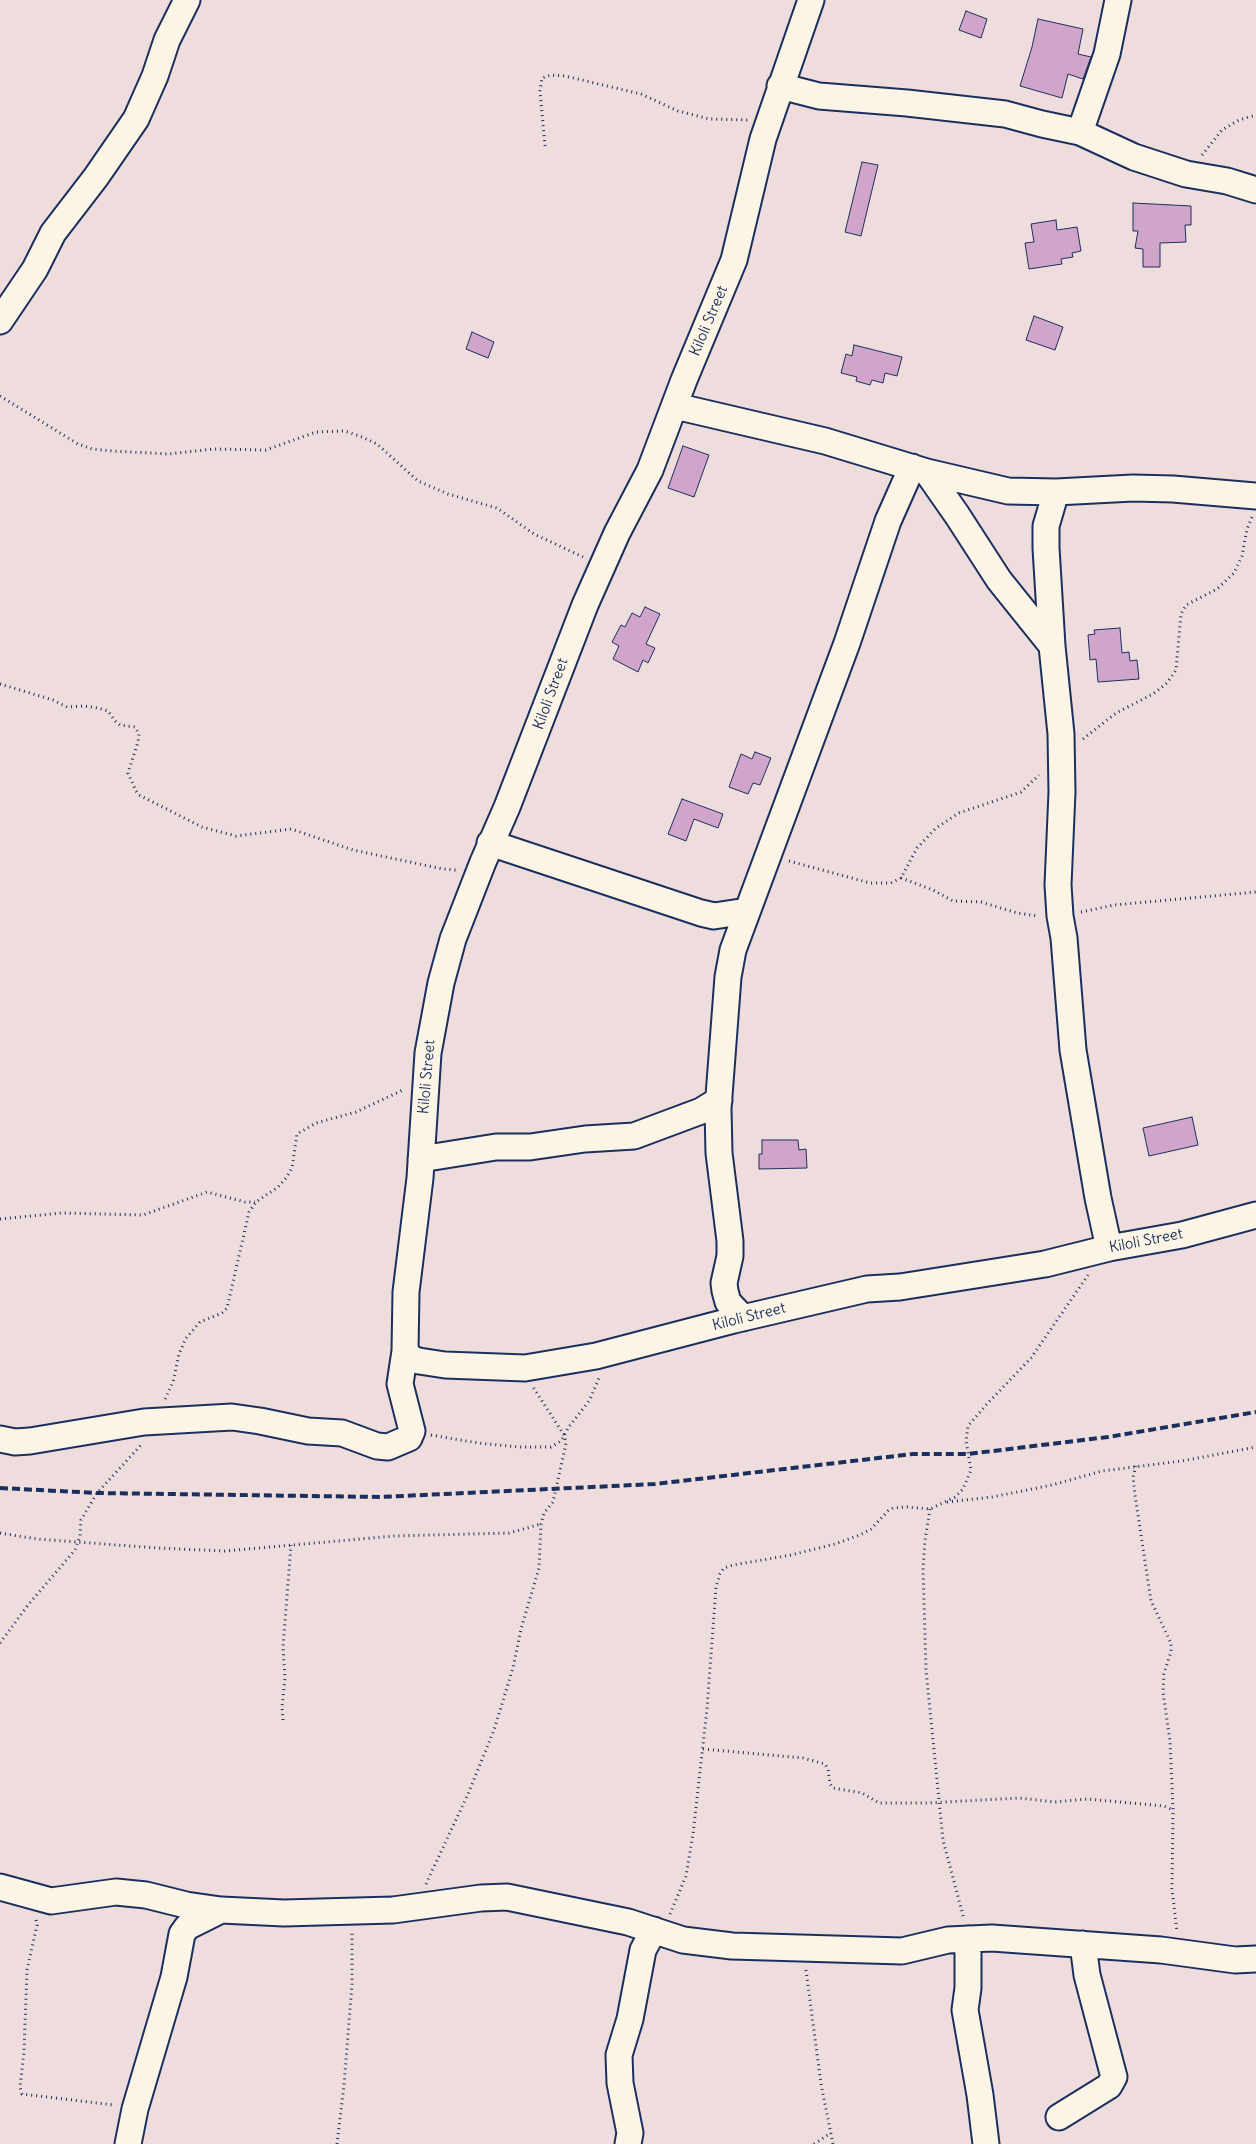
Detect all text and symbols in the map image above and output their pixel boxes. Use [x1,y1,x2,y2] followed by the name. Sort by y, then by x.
[686,283,732,359] street label: Kiloli Street
[530,656,572,732] street label: Kiloli Street
[415,1039,439,1115] street label: Kiloli Street
[1108,1225,1184,1257] street label: Kiloli Street
[711,1299,787,1335] street label: Kiloli Street

